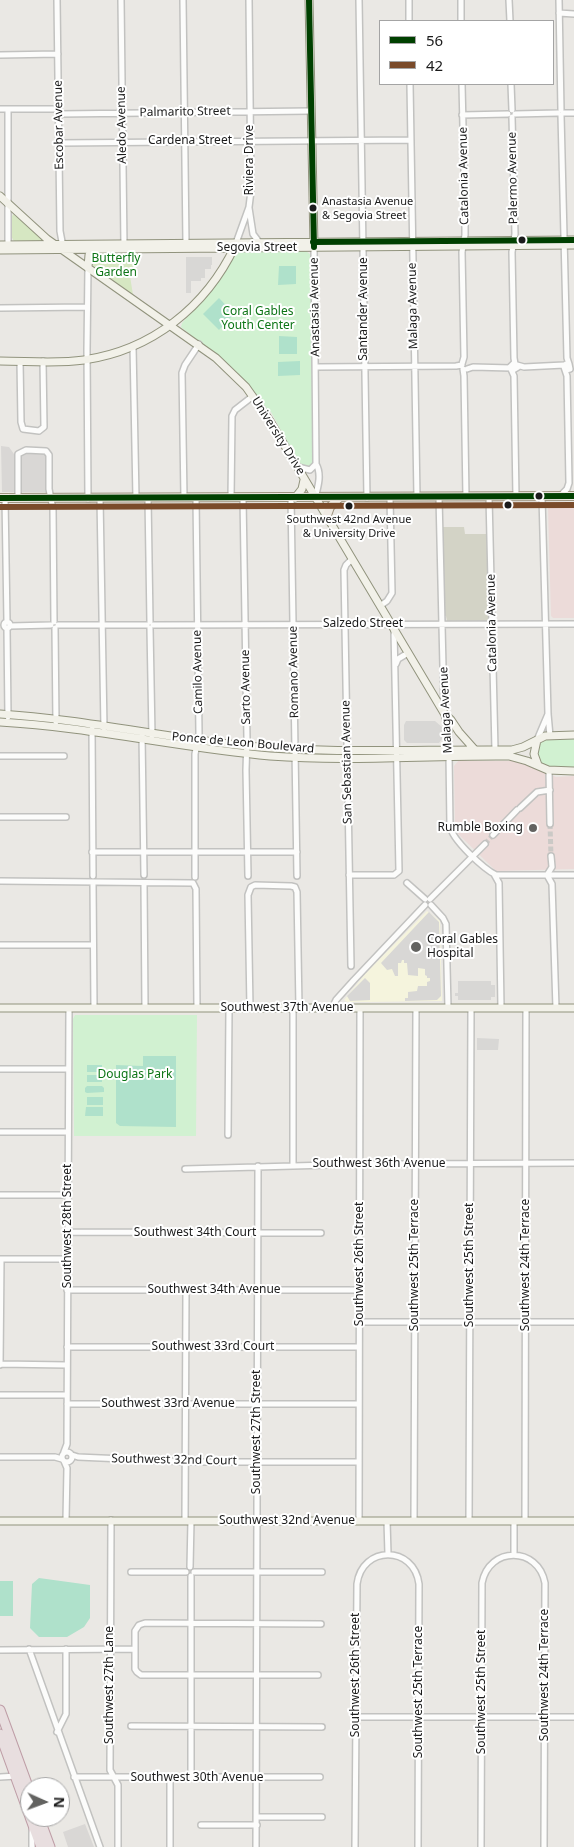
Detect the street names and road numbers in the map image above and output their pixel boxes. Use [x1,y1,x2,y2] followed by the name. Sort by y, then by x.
[51,80,67,170] street label: Escobar Avenue
[114,86,130,164] street label: Aledo Avenue
[139,104,231,120] street label: Palmarito Street
[243,125,257,195] street label: Riviera Drive
[456,127,472,225] street label: Catalonia Avenue
[505,132,521,224] street label: Palermo Avenue
[148,134,232,148] street label: Cardena Street
[217,241,297,255] street label: Segovia Street
[307,257,323,357] street label: Anastasia Avenue
[357,257,371,361] street label: Santander Avenue
[405,262,421,350] street label: Malaga Avenue
[248,394,308,478] street label: University Drive
[484,574,500,672] street label: Catalonia Avenue
[323,617,403,631] street label: Salzedo Street
[286,626,302,718] street label: Romano Avenue
[190,630,206,714] street label: Camilo Avenue
[238,649,254,725] street label: Sarto Avenue
[437,666,455,754] street label: Malaga Avenue
[339,700,355,824] street label: San Sebastian Avenue
[171,730,315,756] street label: Ponce de Leon Boulevard
[220,1001,354,1015] street label: Southwest 37th Avenue
[312,1157,446,1171] street label: Southwest 36th Avenue
[61,1164,75,1288] street label: Southwest 28th Street
[408,1199,422,1331] street label: Southwest 25th Terrace
[519,1199,533,1331] street label: Southwest 24th Terrace
[353,1202,367,1326] street label: Southwest 26th Street
[463,1203,477,1327] street label: Southwest 25th Street
[134,1226,256,1240] street label: Southwest 34th Court
[147,1283,281,1297] street label: Southwest 34th Avenue
[152,1340,274,1354] street label: Southwest 33rd Court
[250,1370,264,1494] street label: Southwest 27th Street
[101,1397,235,1411] street label: Southwest 33rd Avenue
[111,1452,237,1468] street label: Southwest 32nd Court
[219,1514,355,1528] street label: Southwest 32nd Avenue
[538,1609,552,1741] street label: Southwest 24th Terrace
[349,1613,363,1737] street label: Southwest 26th Street
[103,1626,117,1744] street label: Southwest 27th Lane
[412,1626,426,1758] street label: Southwest 25th Terrace
[475,1630,489,1754] street label: Southwest 25th Street
[130,1771,264,1785] street label: Southwest 30th Avenue

